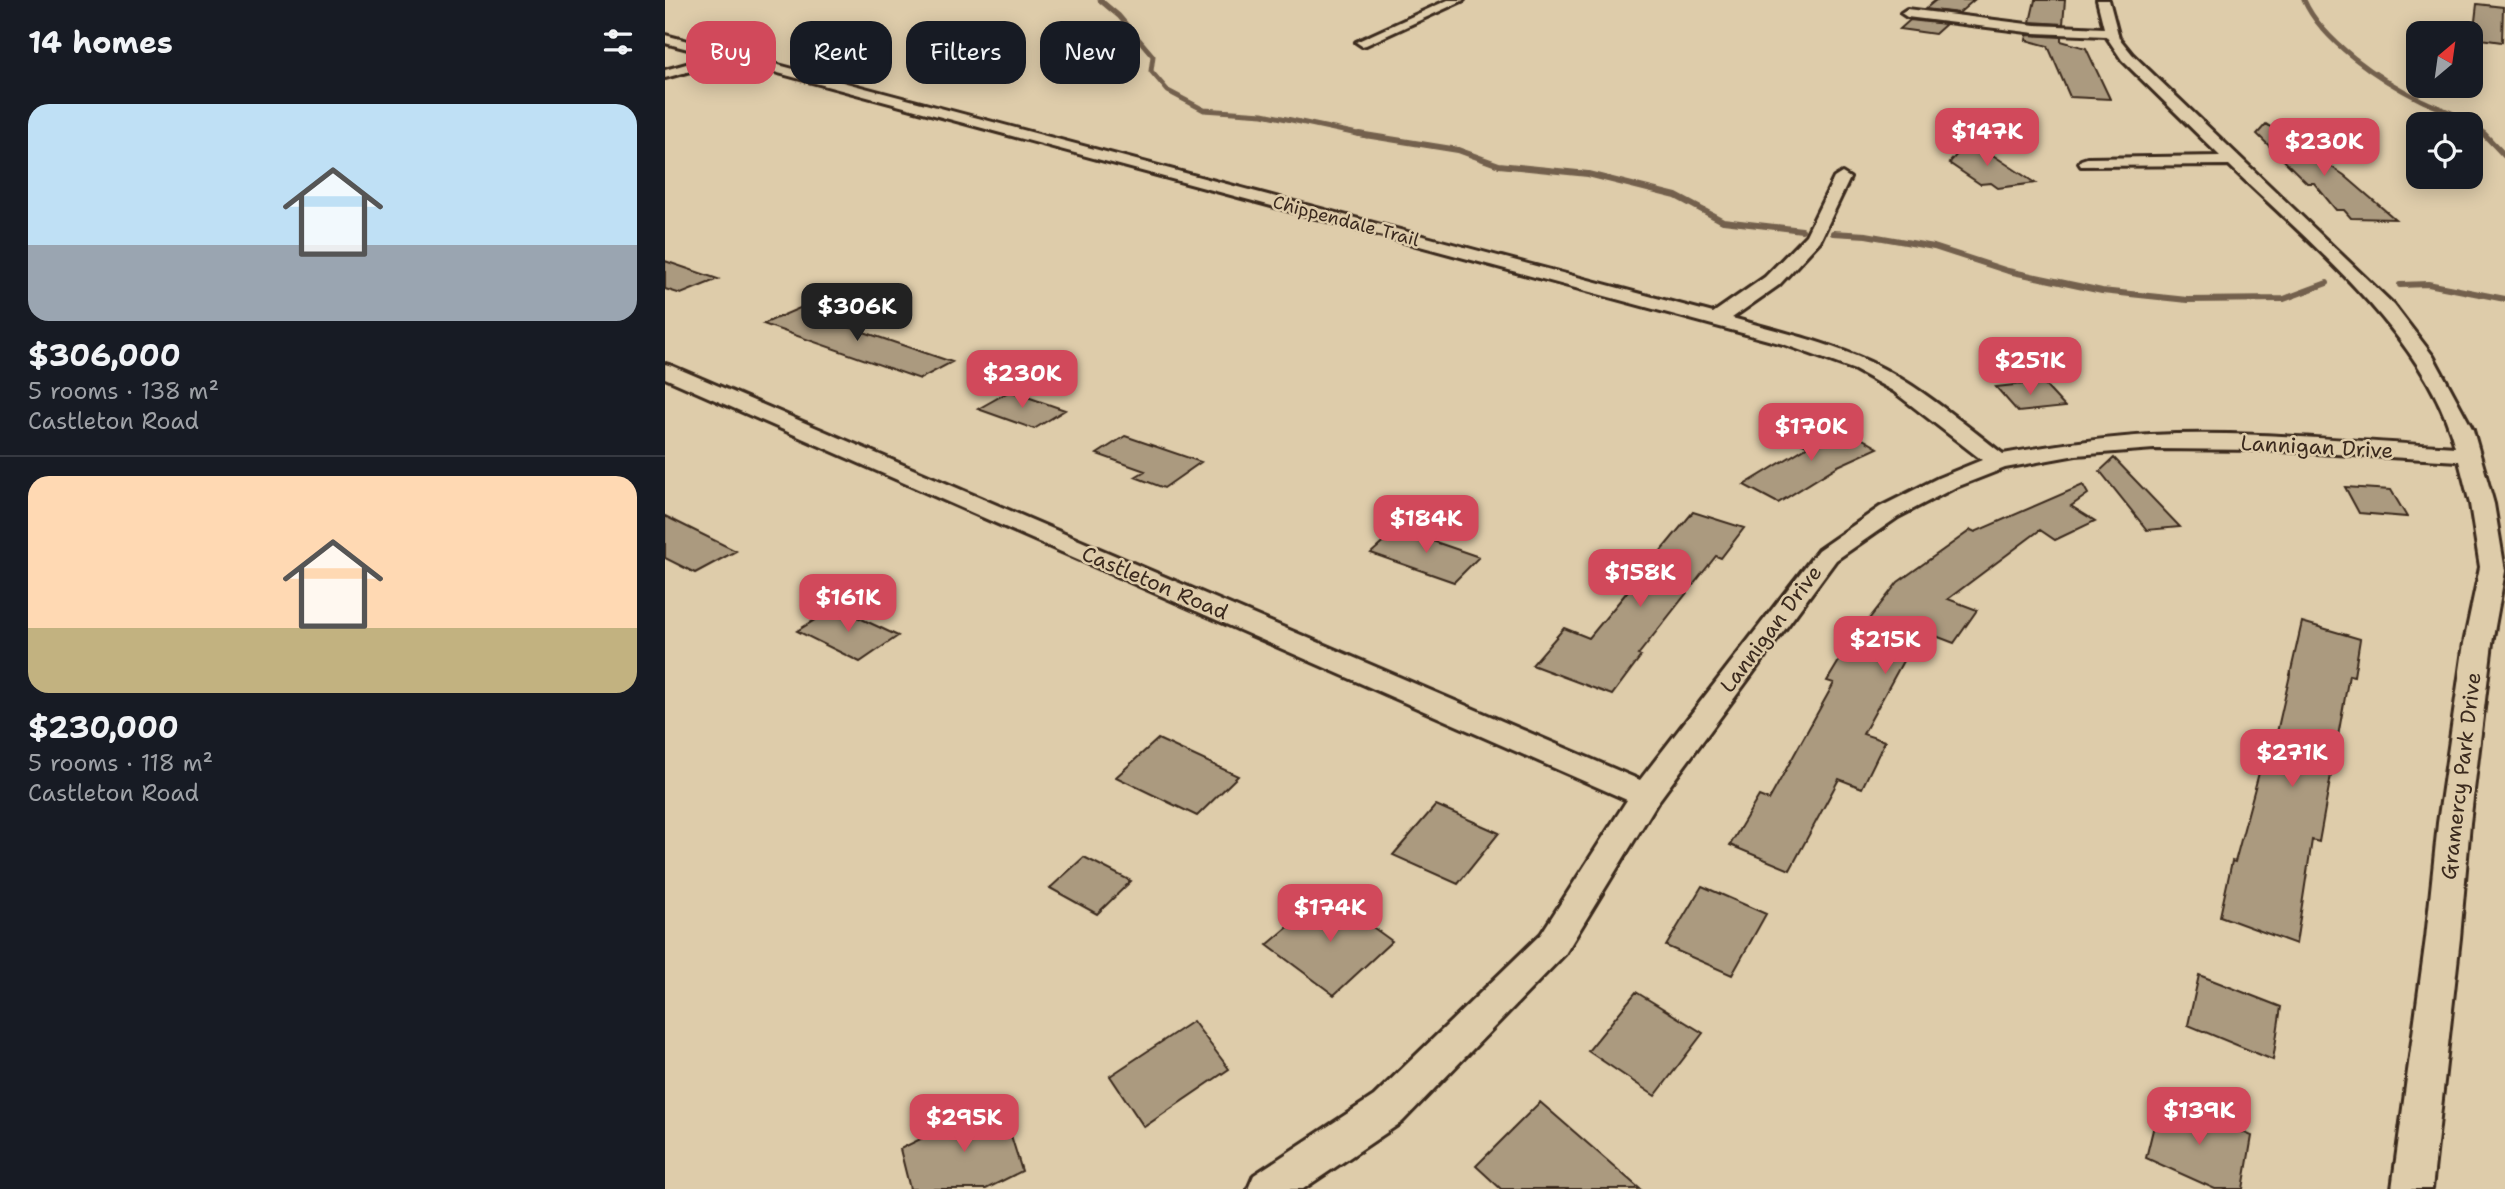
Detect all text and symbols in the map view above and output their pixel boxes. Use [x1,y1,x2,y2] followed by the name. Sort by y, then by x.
[686,21,776,84] chip: Buy
[790,21,892,84] chip: Rent
[906,21,1026,84] chip: Filters
[1040,21,1140,84] chip: New
[2406,21,2483,98] north arrow
[2406,21,2483,189] map controls
[28,22,173,63] text: 14 homes
[599,23,637,61] icon: filters
[1938,108,2036,168] pin: $147K
[2406,112,2483,189] button: locate
[1951,116,2023,146] text: $147K
[2275,118,2373,178] pin: $230K
[2285,126,2363,156] text: $230K
[270,149,396,275] icon: home
[1270,190,1422,252] street label: Chippendale Trail
[808,284,906,343] pin: $306K
[817,291,897,321] text: $306K
[28,335,181,376] text: $306,000
[1981,338,2079,397] pin: $251K
[1995,345,2065,375] text: $251K
[973,350,1071,410] pin: $230K
[983,358,1061,388] text: $230K
[28,376,219,406] text: 5 rooms · 138 m²
[1762,404,1860,463] pin: $170K
[28,406,199,436] text: Castleton Road
[1775,411,1847,441] text: $170K
[2240,429,2394,465] street label: Lannigan Drive
[1377,496,1475,555] pin: $184K
[1389,503,1463,533] text: $184K
[270,521,396,647] icon: home
[1078,540,1232,626] street label: Castleton Road
[1591,550,1689,609] pin: $158K
[1604,557,1676,587] text: $158K
[1714,560,1828,698] street label: Lannigan Drive
[799,574,897,634] pin: $161K
[815,582,881,612] text: $161K
[1836,616,1934,676] pin: $215K
[1850,624,1920,654] text: $215K
[2434,671,2488,881] street label: Gramercy Park Drive
[28,707,179,748] text: $230,000
[2243,730,2341,789] pin: $271K
[2256,737,2328,767] text: $271K
[28,748,213,778] text: 5 rooms · 118 m²
[28,778,199,808] text: Castleton Road
[1281,884,1379,944] pin: $174K
[1294,892,1366,922] text: $174K
[2150,1088,2248,1147] pin: $139K
[915,1094,1013,1154] pin: $295K
[2163,1095,2235,1125] text: $139K
[926,1102,1002,1132] text: $295K

